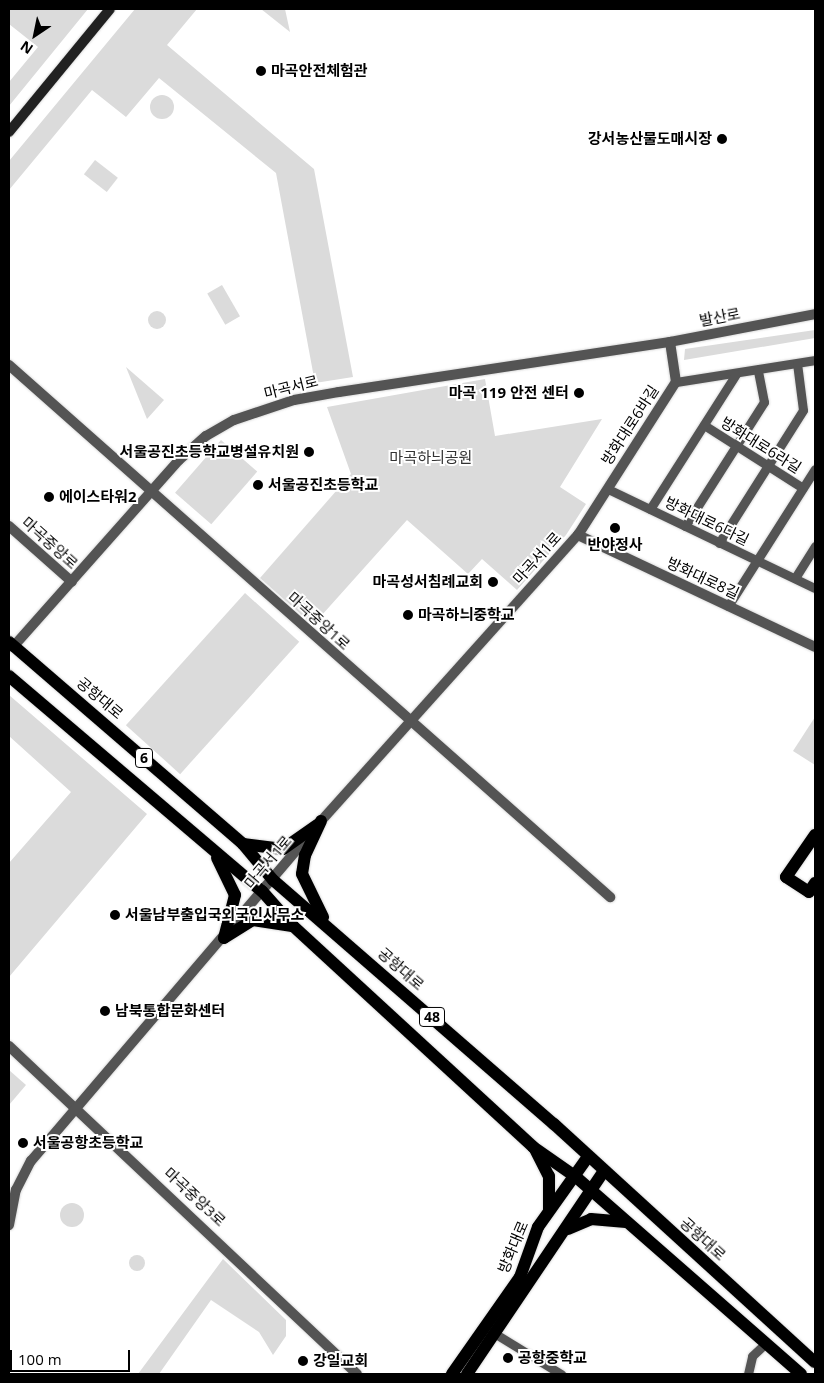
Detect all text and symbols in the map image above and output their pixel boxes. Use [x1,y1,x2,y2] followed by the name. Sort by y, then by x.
[10,10,60,60] north arrow
[16,37,36,59] text: N
[271,62,368,80] place label: 마곡안전체험관
[255,65,267,77] marker: 마곡안전체험관
[588,130,712,148] place label: 강서농산물도매시장
[716,133,728,145] marker: 강서농산물도매시장
[698,304,742,330] street label: 발산로
[262,372,320,402] street label: 마곡서로
[598,382,662,468] street label: 방화대로6바길
[449,384,569,402] place label: 마곡 119 안전 센터
[573,387,585,399] marker: 마곡 119 안전 센터
[717,413,805,477] street label: 방화대로6라길
[120,443,299,461] place label: 서울공진초등학교병설유치원
[303,446,315,458] marker: 서울공진초등학교병설유치원
[390,449,472,467] park label: 마곡하늬공원
[268,476,378,494] place label: 서울공진초등학교
[252,479,264,491] marker: 서울공진초등학교
[59,488,137,506] place label: 에이스타워2
[43,491,55,503] marker: 에이스타워2
[662,493,752,549] street label: 방화대로6다길
[18,513,82,573] street label: 마곡중앙로
[609,522,621,534] marker: 반야정사
[509,528,565,588] street label: 마곡서1로
[587,536,643,554] place label: 반야정사
[664,553,742,603] street label: 방화대로8길
[373,573,483,591] place label: 마곡성서침례교회
[487,576,499,588] marker: 마곡성서침례교회
[284,588,354,654] street label: 마곡중앙1로
[418,606,515,624] place label: 마곡하늬중학교
[402,609,414,621] marker: 마곡하늬중학교
[73,673,127,723] street label: 공항대로
[134,746,154,770] road number: 6
[241,832,295,892] street label: 마곡서1로
[125,906,304,924] place label: 서울남부출입국외국인사무소
[109,909,121,921] marker: 서울남부출입국외국인사무소
[374,944,428,994] street label: 공항대로
[115,1002,225,1020] place label: 남북통합문화센터
[99,1005,111,1017] marker: 남북통합문화센터
[418,1006,446,1028] road number: 48
[33,1134,143,1152] place label: 서울공항초등학교
[17,1137,29,1149] marker: 서울공항초등학교
[160,1164,230,1230] street label: 마곡중앙3로
[676,1214,730,1264] street label: 공항대로
[494,1218,532,1276] street label: 방화대로
[12,1340,132,1372] scale bar
[18,1349,62,1369] text: 100 m
[518,1349,587,1367] place label: 공항중학교
[313,1352,368,1370] place label: 강일교회
[502,1352,514,1364] marker: 공항중학교
[297,1355,309,1367] marker: 강일교회

